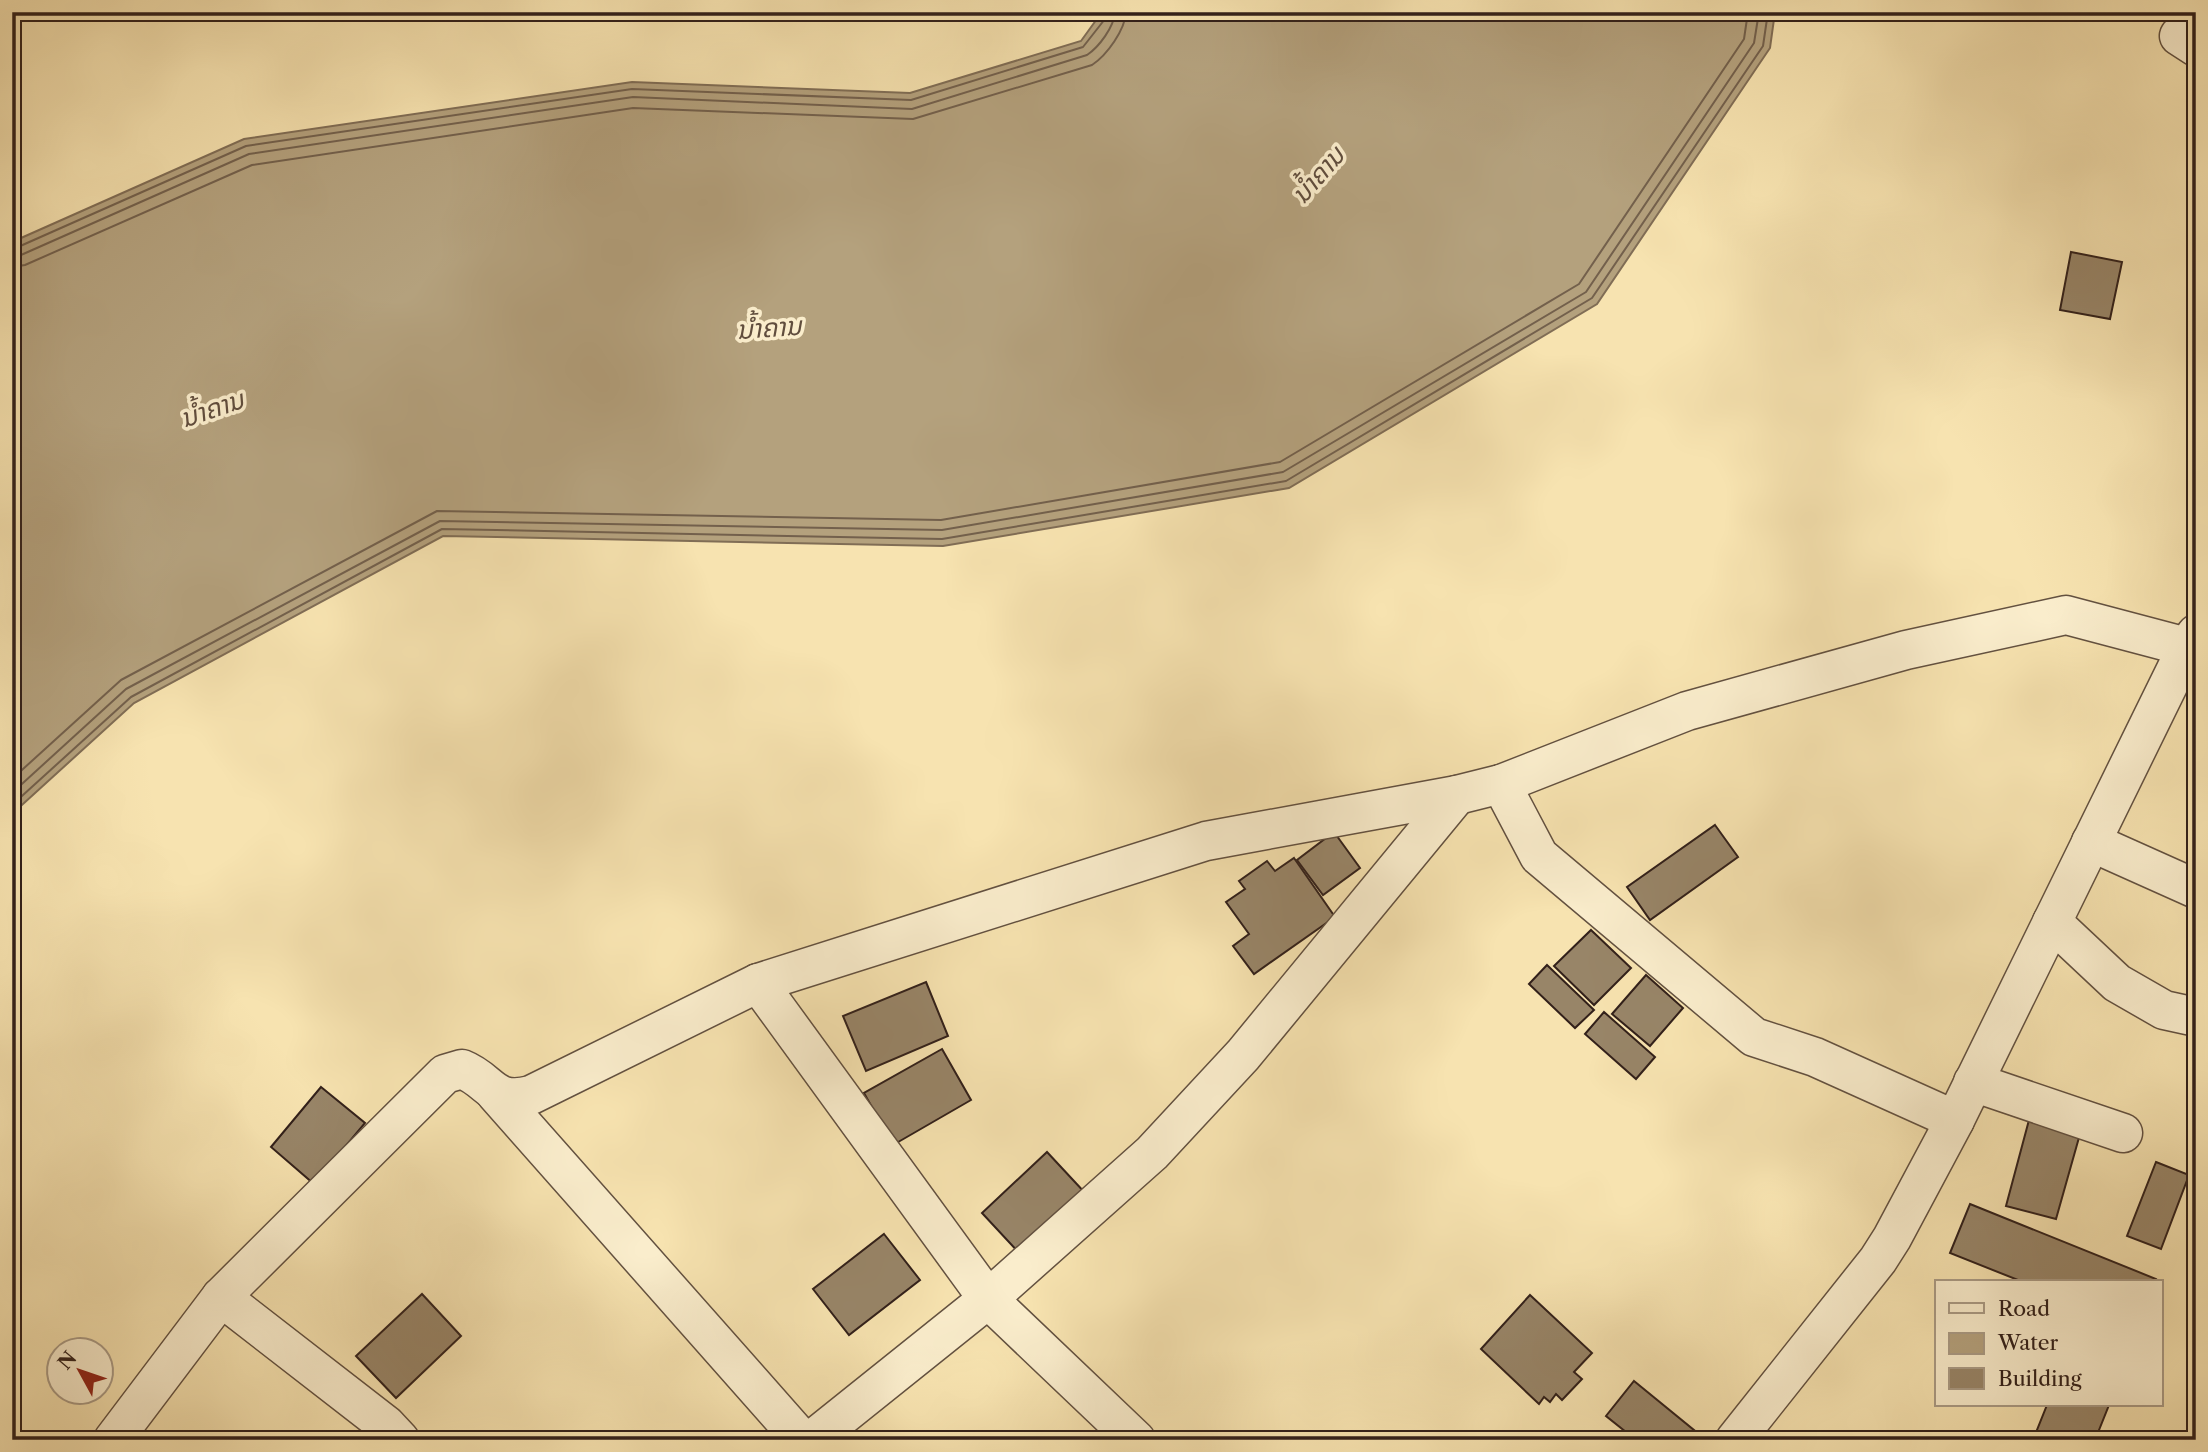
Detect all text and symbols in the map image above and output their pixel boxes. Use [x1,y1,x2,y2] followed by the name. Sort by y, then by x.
[1282,137,1353,210] water label: ນ້ຳຄານ
[735,307,804,346] water label: ນ້ຳຄານ
[175,380,250,435] water label: ນ້ຳຄານ
[1935,1280,2162,1406] legend
[1998,1296,2050,1321] text: Road
[1997,1330,2058,1355] text: Water
[46,1336,116,1406] north arrow
[53,1347,81,1374] text: N
[1998,1366,2083,1391] text: Building

